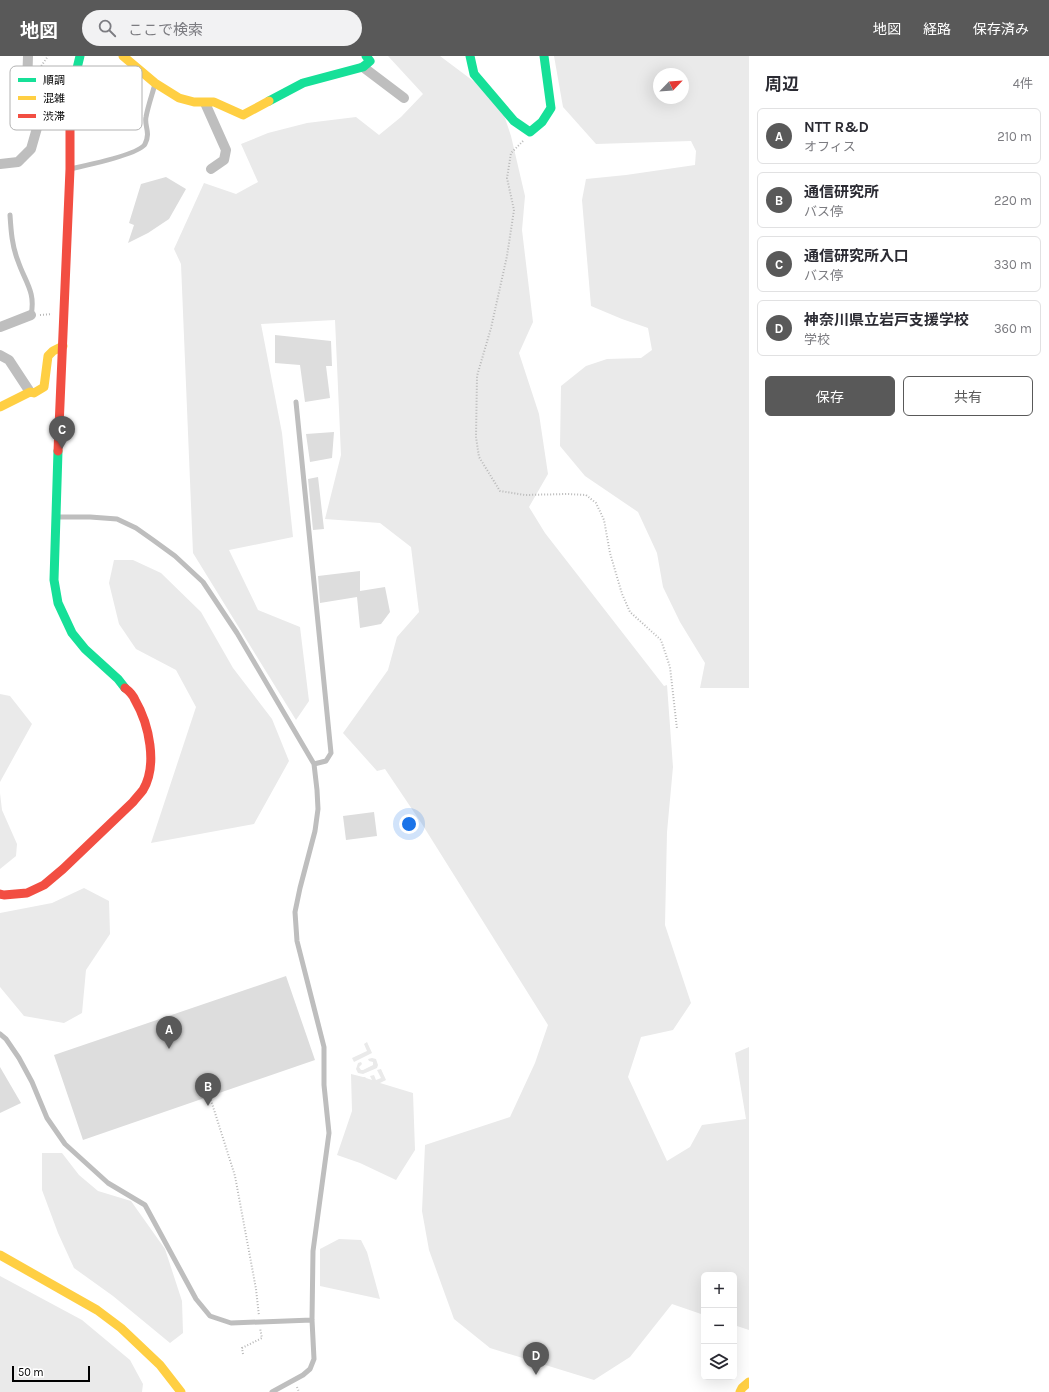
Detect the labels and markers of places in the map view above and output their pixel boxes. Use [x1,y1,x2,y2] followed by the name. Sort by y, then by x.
[49,416,75,449] pin: C
[156,1016,182,1049] pin: A
[195,1073,221,1106] pin: B
[523,1342,549,1375] pin: D

